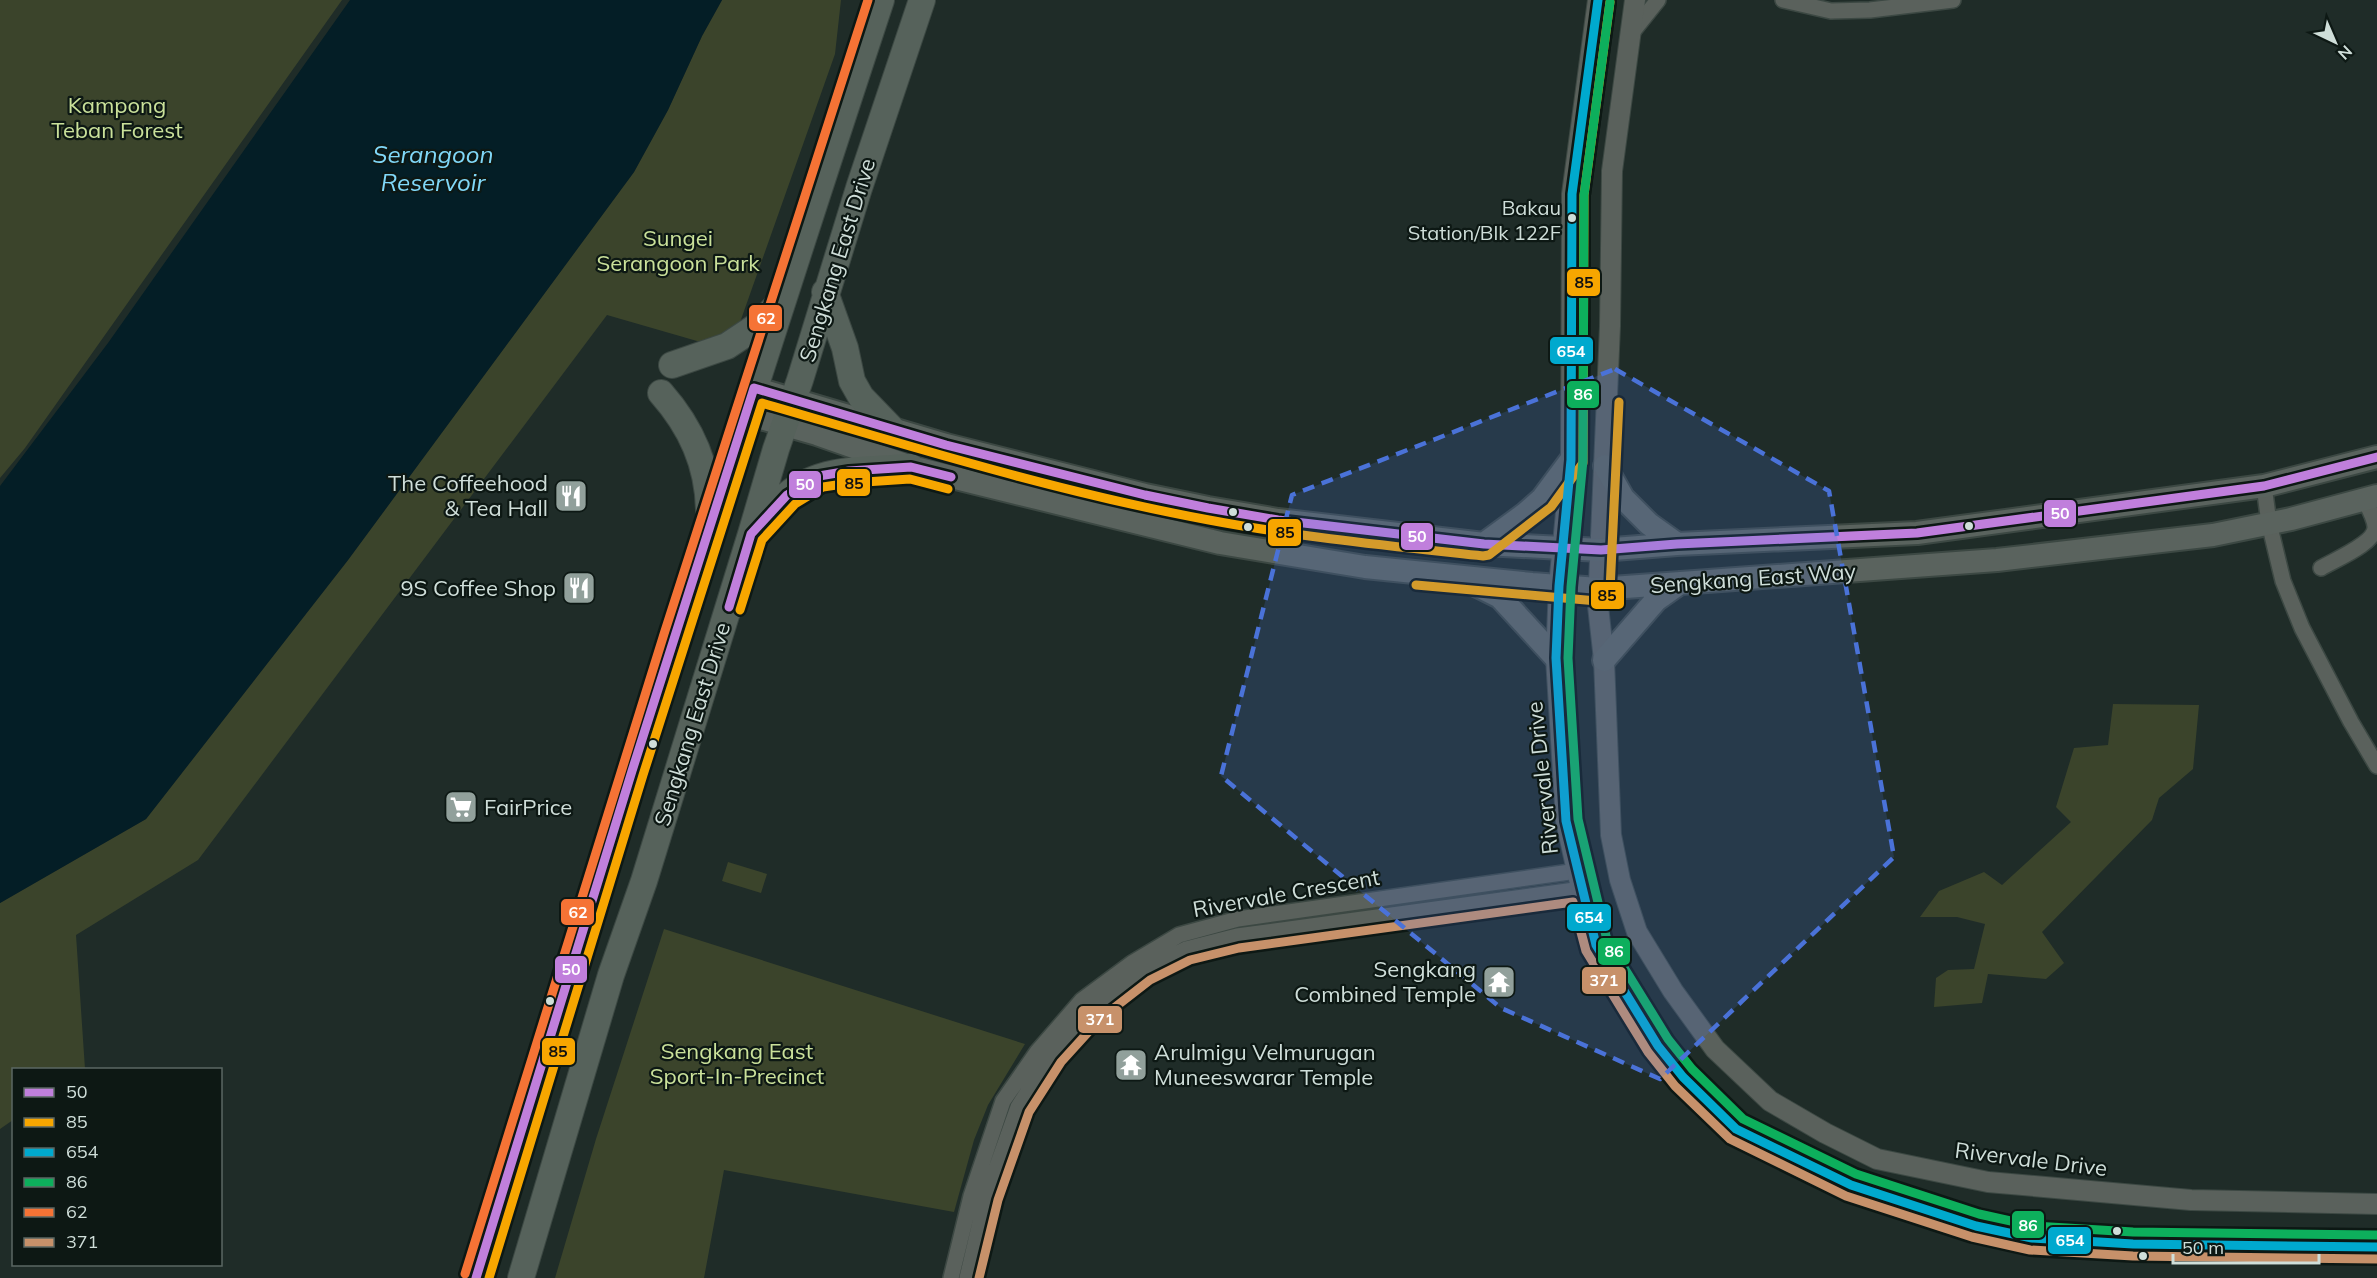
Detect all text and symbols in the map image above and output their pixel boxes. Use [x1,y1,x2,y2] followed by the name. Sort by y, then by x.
[2305,12,2365,72] north arrow
[2334,41,2357,64] text: N
[51,91,183,144] park label: Kampong Teban Forest
[372,139,494,197] water label: Serangoon Reservoir
[793,155,881,365] street label: Sengkang East Drive
[1408,195,1561,245] place label: Bakau Station/Blk 122F
[1566,212,1578,224] marker: Bakau Station/Blk 122F
[597,224,760,277] park label: Sungei Serangoon Park
[1566,268,1601,297] line badge: 85
[1574,272,1594,292] text: 85
[748,304,783,332] line badge: 62
[756,308,776,328] text: 62
[1549,336,1594,365] line badge: 654
[1557,341,1586,361] text: 654
[1566,380,1600,409] line badge: 86
[1573,384,1593,404] text: 86
[836,468,871,497] line badge: 85
[388,469,548,522] place label: The Coffeehood & Tea Hall
[788,470,822,499] line badge: 50
[844,473,864,493] text: 85
[795,474,815,494] text: 50
[553,478,589,514] restaurant icon: The Coffeehood & Tea Hall
[2043,499,2077,528] line badge: 50
[2050,503,2070,523] text: 50
[1227,506,1239,518] unlabelled marker
[1267,518,1302,547] line badge: 85
[1963,520,1975,532] unlabelled marker
[1242,521,1254,533] unlabelled marker
[1275,522,1295,542] text: 85
[1400,522,1434,551] line badge: 50
[1407,526,1427,546] text: 50
[1649,557,1857,599] street label: Sengkang East Way
[561,570,597,606] restaurant icon: 9S Coffee Shop
[400,574,556,602] place label: 9S Coffee Shop
[1590,581,1625,610] line badge: 85
[1597,585,1617,605] text: 85
[648,619,736,829] street label: Sengkang East Drive
[1520,700,1564,856] street label: Rivervale Drive
[647,738,659,750] unlabelled marker
[443,789,479,825] supermarket icon: FairPrice
[484,793,572,821] place label: FairPrice
[1190,863,1382,923] street label: Rivervale Crescent
[560,898,595,926] line badge: 62
[568,902,588,922] text: 62
[1566,903,1612,932] line badge: 654
[1575,907,1604,927] text: 654
[1597,937,1631,966] line badge: 86
[1604,941,1624,961] text: 86
[554,955,588,984] line badge: 50
[1294,955,1476,1008] place label: Sengkang Combined Temple
[561,959,581,979] text: 50
[1481,964,1517,1000] temple icon: Sengkang Combined Temple
[1581,966,1627,995] line badge: 371
[1590,970,1618,990] text: 371
[544,995,556,1007] unlabelled marker
[1077,1005,1123,1034] line badge: 371
[1086,1009,1114,1029] text: 371
[541,1037,576,1066] line badge: 85
[650,1037,825,1090] park label: Sengkang East Sport-In-Precinct
[1154,1038,1376,1091] place label: Arulmigu Velmurugan Muneeswarar Temple
[548,1041,568,1061] text: 85
[1113,1047,1149,1083] temple icon: Arulmigu Velmurugan Muneeswarar Temple
[12,1068,222,1266] legend
[66,1080,88,1103] text: 50
[66,1110,88,1133] text: 85
[1953,1136,2109,1182] street label: Rivervale Drive
[66,1140,99,1163] text: 654
[66,1170,88,1193] text: 86
[66,1200,88,1223] text: 62
[2011,1210,2045,1239] line badge: 86
[2018,1215,2038,1235] text: 86
[2111,1225,2123,1237] unlabelled marker
[2047,1226,2092,1255] line badge: 654
[2173,1227,2318,1265] scale bar
[66,1230,98,1253] text: 371
[2056,1230,2085,1250] text: 654
[2182,1236,2224,1259] text: 50 m
[2137,1250,2149,1262] unlabelled marker

